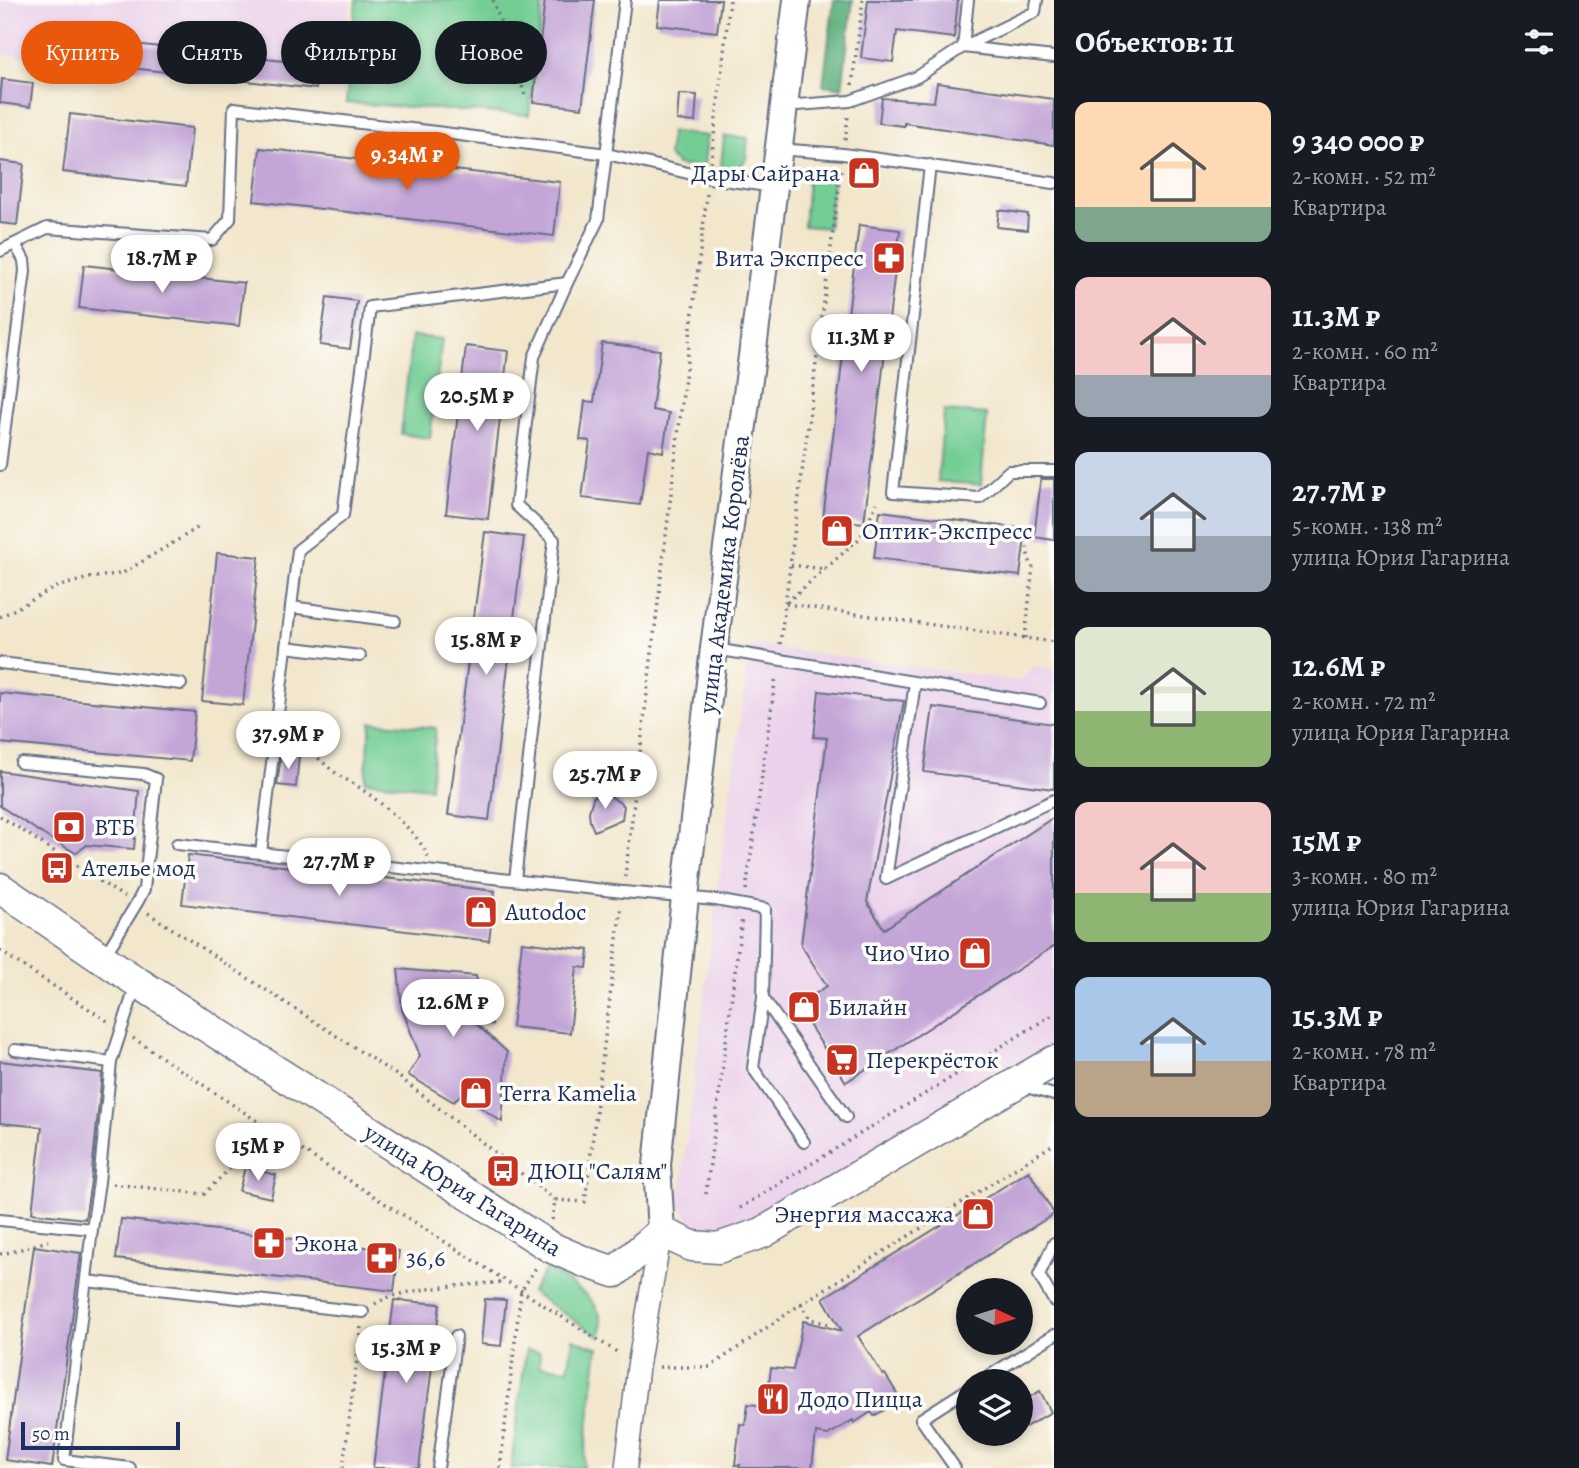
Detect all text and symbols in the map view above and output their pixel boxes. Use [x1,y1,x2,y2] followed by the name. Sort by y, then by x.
[21,21,143,84] chip: Купить
[157,21,267,84] chip: Снять
[281,21,421,84] chip: Фильтры
[435,21,547,84] chip: Новое
[1075,22,1234,62] text: Объектов: 11
[1520,23,1558,61] icon: filters
[1292,121,1424,161] text: 9 340 000 ₽
[1131,130,1215,214] icon: home
[342,132,472,192] pin: 9.34M ₽
[371,139,443,170] text: 9.34M ₽
[845,154,883,192] shop icon: Дары Сайрана
[691,157,840,189] place label: Дары Сайрана
[1292,161,1436,192] text: 2-комн. · 52 m²
[1292,192,1387,223] text: Квартира
[97,236,227,295] pin: 18.7M ₽
[870,239,908,277] pharmacy icon: Вита Экспресс
[127,242,197,273] text: 18.7M ₽
[715,242,864,274] place label: Вита Экспресс
[1292,296,1380,336] text: 11.3M ₽
[1131,305,1215,389] icon: home
[796,314,926,374] pin: 11.3M ₽
[827,321,895,352] text: 11.3M ₽
[1292,336,1438,367] text: 2-комн. · 60 m²
[1292,367,1387,398] text: Квартира
[412,374,542,433] pin: 20.5M ₽
[440,380,514,411] text: 20.5M ₽
[691,433,757,716] street label: улица Академика Королёва
[1292,471,1386,511] text: 27.7M ₽
[1131,480,1215,564] icon: home
[1292,511,1443,542] text: 5-комн. · 138 m²
[818,512,856,550] shop icon: Оптик-Экспресс
[862,515,1033,547] place label: Оптик-Экспресс
[1292,542,1510,573] text: улица Юрия Гагарина
[421,618,551,677] pin: 15.8M ₽
[451,624,521,655] text: 15.8M ₽
[1292,646,1385,686] text: 12.6M ₽
[1131,655,1215,739] icon: home
[1292,686,1436,717] text: 2-комн. · 72 m²
[223,712,353,771] pin: 37.9M ₽
[1292,717,1510,748] text: улица Юрия Гагарина
[252,718,324,749] text: 37.9M ₽
[540,752,670,811] pin: 25.7M ₽
[569,758,641,789] text: 25.7M ₽
[50,808,88,846] bank icon: ВТБ
[94,811,135,843] place label: ВТБ
[1292,821,1361,861] text: 15M ₽
[1131,830,1215,914] icon: home
[274,838,404,898] pin: 27.7M ₽
[303,845,375,876] text: 27.7M ₽
[38,849,76,887] bus stop icon: Ателье мод
[81,852,196,884] place label: Ателье мод
[1292,861,1437,892] text: 3-комн. · 80 m²
[1292,892,1510,923] text: улица Юрия Гагарина
[462,893,500,931] shop icon: Autodoc
[504,896,586,928] place label: Autodoc
[956,934,994,972] shop icon: Чио Чио
[865,937,950,969] place label: Чио Чио
[388,979,518,1039] pin: 12.6M ₽
[417,986,489,1017] text: 12.6M ₽
[785,988,823,1026] shop icon: Билайн
[828,991,907,1023] place label: Билайн
[1292,996,1382,1036] text: 15.3M ₽
[1131,1005,1215,1089] icon: home
[1292,1036,1436,1067] text: 2-комн. · 78 m²
[823,1041,861,1079] supermarket icon: Перекрёсток
[866,1044,999,1076] place label: Перекрёсток
[1292,1067,1387,1098] text: Квартира
[457,1074,495,1112] shop icon: Terra Kamelia
[500,1077,638,1109] place label: Terra Kamelia
[357,1116,568,1264] street label: улица Юрия Гагарина
[209,1124,307,1183] pin: 15M ₽
[231,1130,285,1161] text: 15M ₽
[484,1152,522,1190] bus stop icon: ДЮЦ "Салям"
[528,1155,667,1187] place label: ДЮЦ "Салям"
[959,1195,997,1233] shop icon: Энергия массажа
[774,1198,954,1230] place label: Энергия массажа
[250,1224,288,1262] pharmacy icon: Экона
[294,1227,358,1259] place label: Экона
[363,1239,401,1277] pharmacy icon: 36,6
[406,1242,445,1274] place label: 36,6
[956,1278,1032,1354] north arrow
[956,1278,1033,1446] map controls
[341,1326,471,1385] pin: 15.3M ₽
[371,1332,441,1363] text: 15.3M ₽
[956,1369,1033,1446] button: layers
[754,1380,792,1418] restaurant icon: Додо Пицца
[798,1383,923,1415] place label: Додо Пицца
[21,1419,180,1451] scale bar
[32,1421,70,1447] text: 50 m

